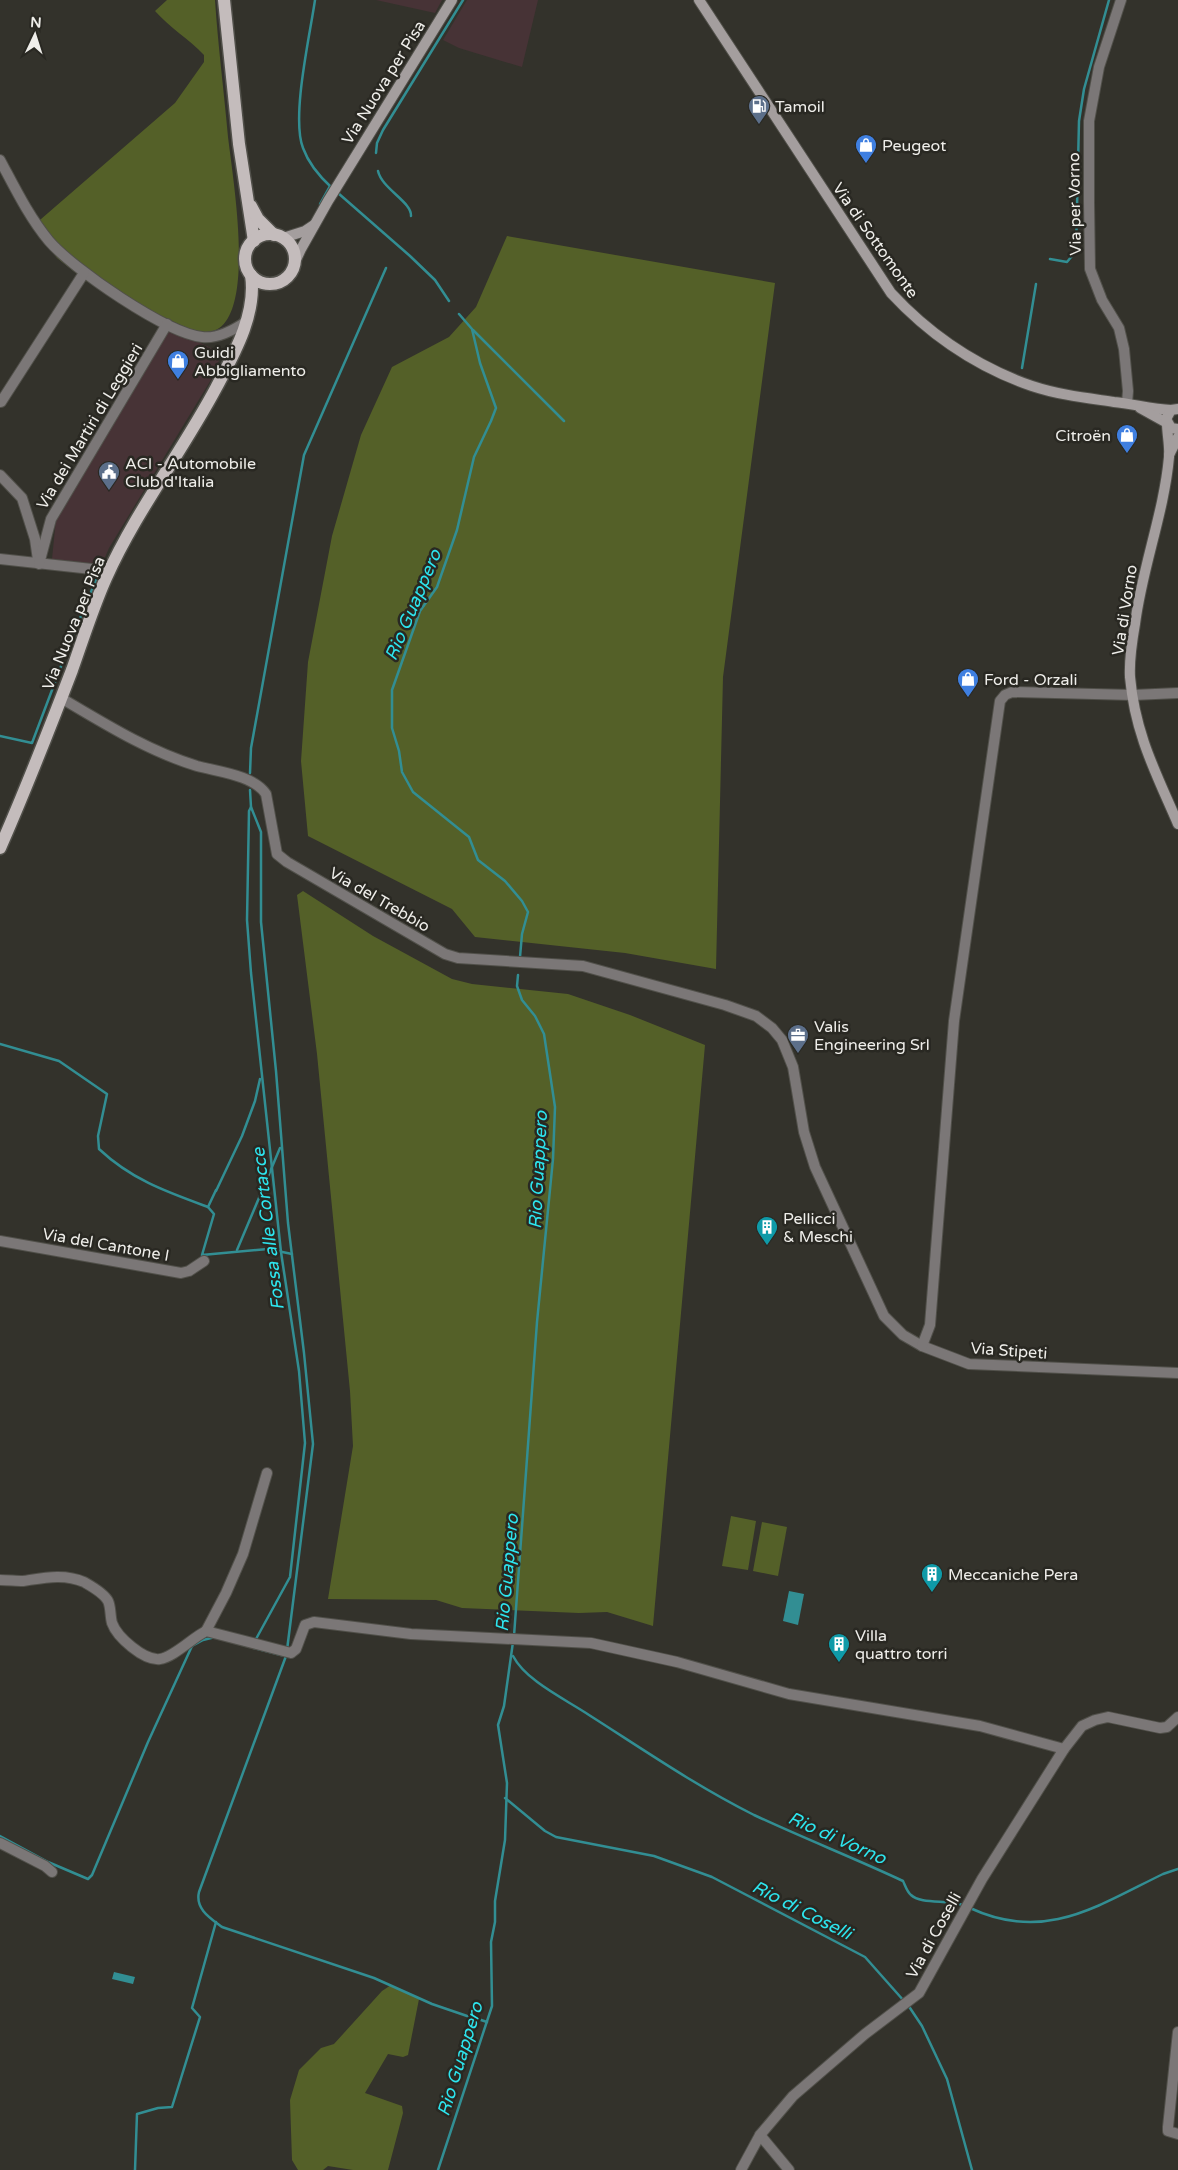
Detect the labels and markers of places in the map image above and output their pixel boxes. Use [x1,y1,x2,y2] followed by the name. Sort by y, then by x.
[747,94,771,125] fuel station icon: Tamoil
[775,97,825,117] place label: Tamoil
[854,133,878,164] shop icon: Peugeot
[882,136,946,156] place label: Peugeot
[194,343,306,381] place label: Guidi Abbigliamento
[166,349,190,380] shop icon: Guidi Abbigliamento
[1115,423,1139,454] shop icon: Citroën
[1055,426,1111,446] place label: Citroën
[125,454,256,492] place label: ACI - Automobile Club d'Italia
[97,460,121,491] public building icon: ACI - Automobile Club d'Italia
[956,667,980,698] shop icon: Ford - Orzali
[984,670,1078,690] place label: Ford - Orzali
[814,1017,930,1055] place label: Valis Engineering Srl
[786,1023,810,1054] office icon: Valis Engineering Srl
[783,1209,853,1247] place label: Pellicci & Meschi
[755,1215,779,1246] building icon: Pellicci & Meschi
[920,1562,944,1593] building icon: Meccaniche Pera
[948,1565,1078,1585] place label: Meccaniche Pera
[855,1626,948,1664] place label: Villa quattro torri
[827,1632,851,1663] building icon: Villa quattro torri

